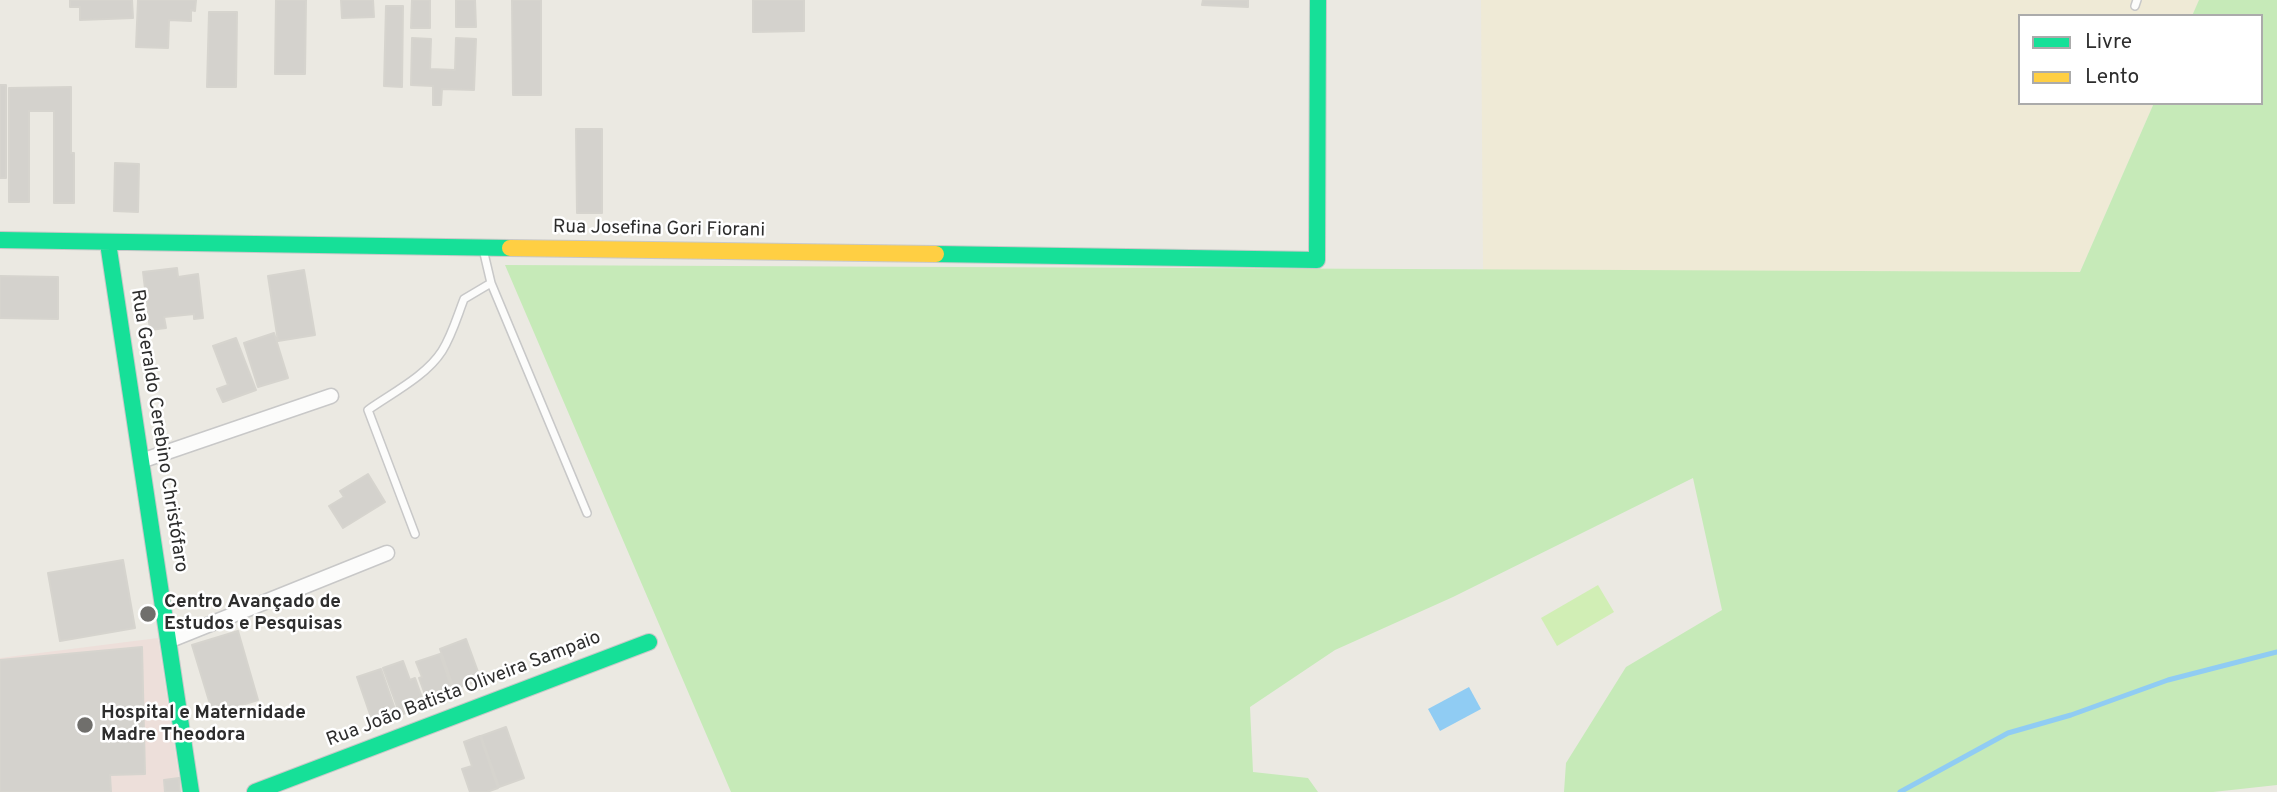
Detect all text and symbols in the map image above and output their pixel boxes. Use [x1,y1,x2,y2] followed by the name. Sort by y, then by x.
[2018,14,2263,105] legend
[2085,29,2132,56] text: Livre
[2085,64,2139,91] text: Lento
[553,217,765,243] street label: Rua Josefina Gori Fiorani
[124,288,192,574] street label: Rua Geraldo Cerebino Christófaro
[164,592,343,636] place label: Centro Avançado de Estudos e Pesquisas
[138,604,158,624] marker: Centro Avançado de Estudos e Pesquisas
[324,627,604,753] street label: Rua João Batista Oliveira Sampaio
[101,703,306,747] place label: Hospital e Maternidade Madre Theodora
[75,715,95,735] marker: Hospital e Maternidade Madre Theodora

